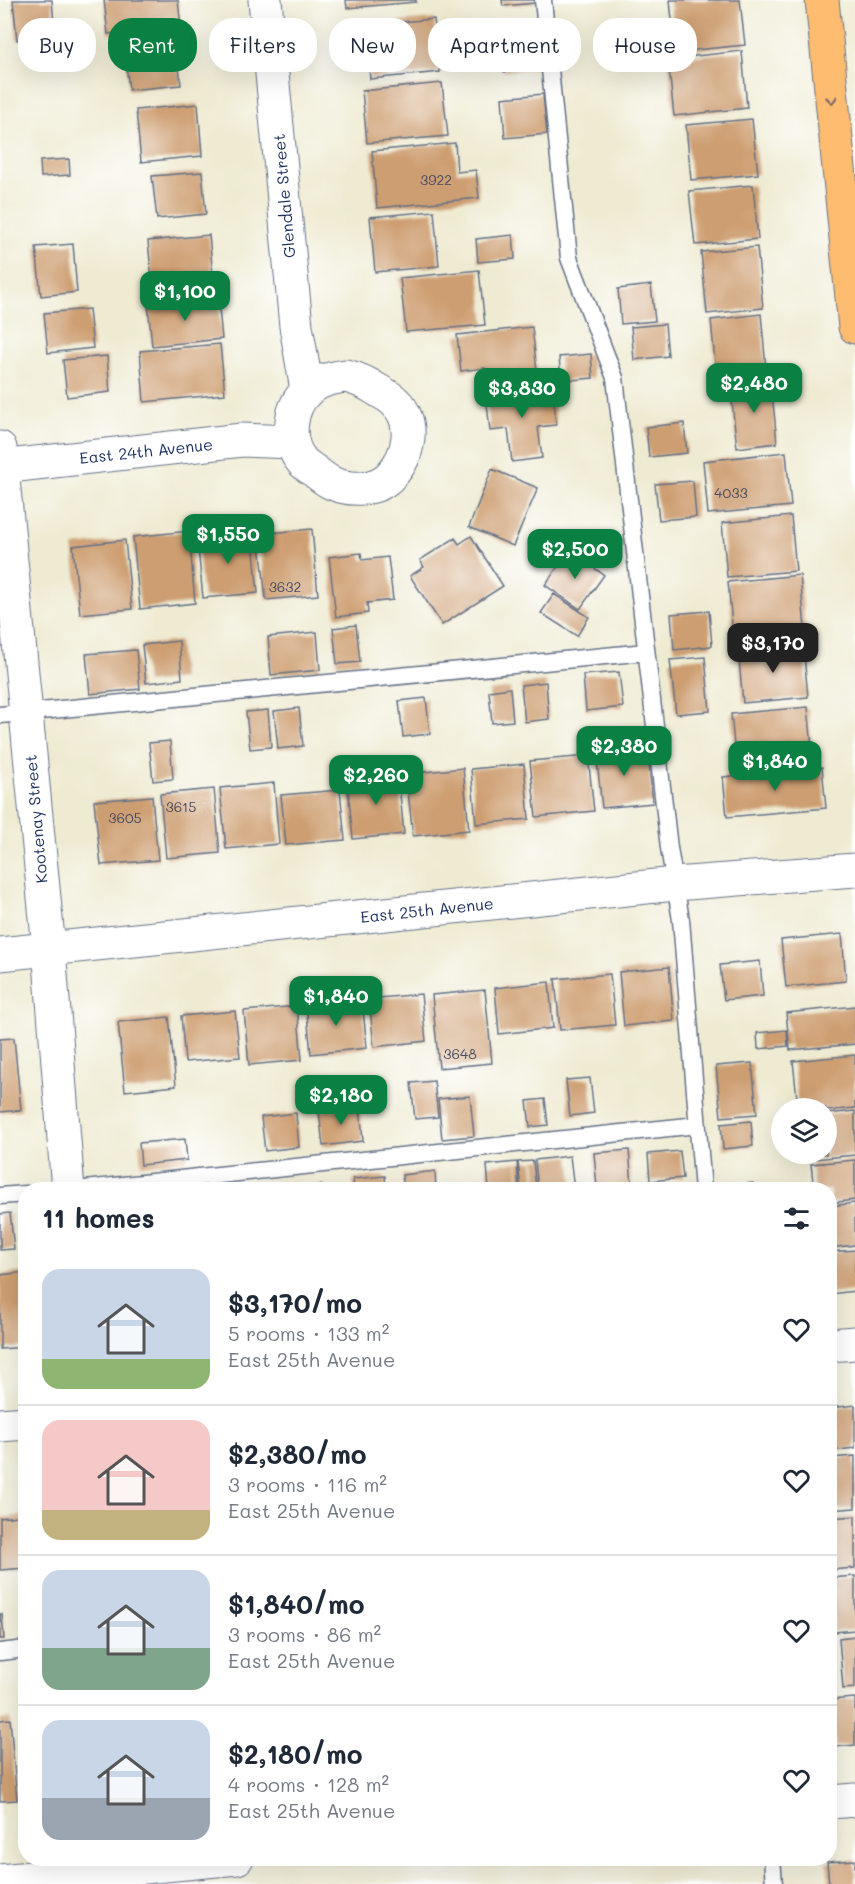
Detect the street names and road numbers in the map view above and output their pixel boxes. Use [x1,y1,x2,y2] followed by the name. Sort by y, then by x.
[268,133,299,259] street label: Glendale Street
[78,433,214,468] street label: East 24th Avenue
[19,754,52,884] street label: Kootenay Street
[359,892,495,927] street label: East 25th Avenue

